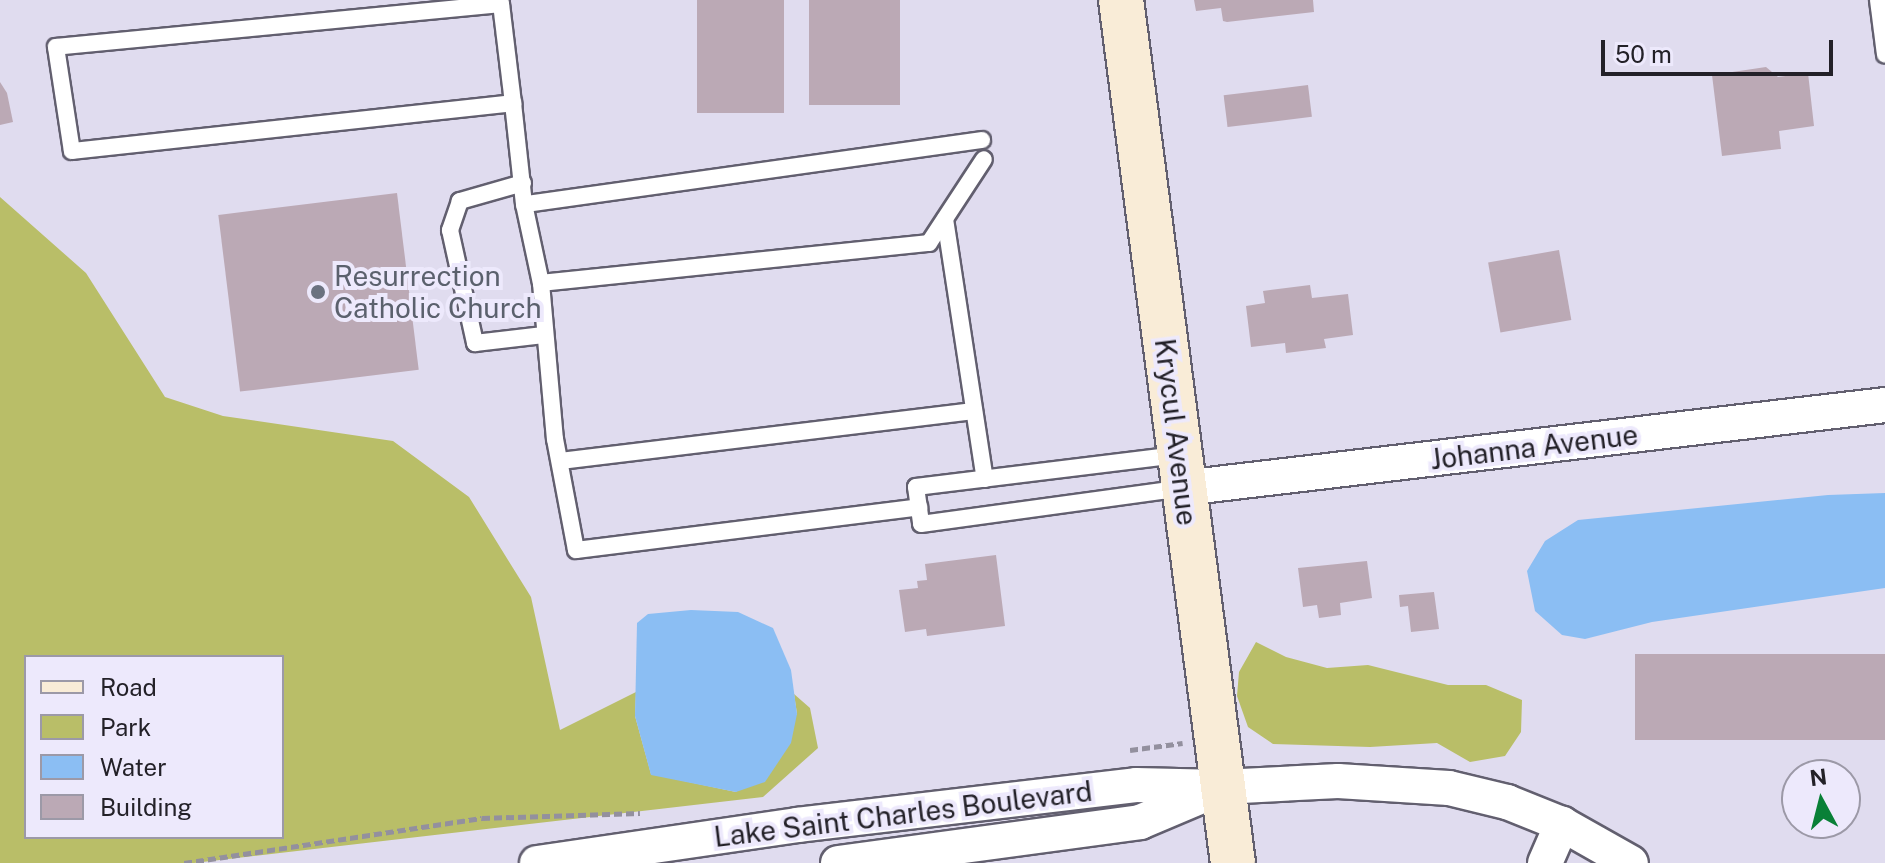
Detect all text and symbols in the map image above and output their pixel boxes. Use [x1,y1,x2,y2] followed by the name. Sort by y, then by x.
[1605,24,1837,74] scale bar
[1615,40,1672,68] text: 50 m
[334,259,542,325] place label: Resurrection Catholic Church
[309,283,327,301] marker: Resurrection Catholic Church
[1148,337,1204,527] street label: Krycul Avenue
[1428,418,1640,476] street label: Johanna Avenue
[24,655,284,839] legend
[100,673,157,701] text: Road
[100,713,151,741] text: Park
[100,753,167,781] text: Water
[1781,759,1861,839] north arrow
[1808,763,1828,791] text: N
[712,774,1094,854] street label: Lake Saint Charles Boulevard
[100,793,192,821] text: Building

